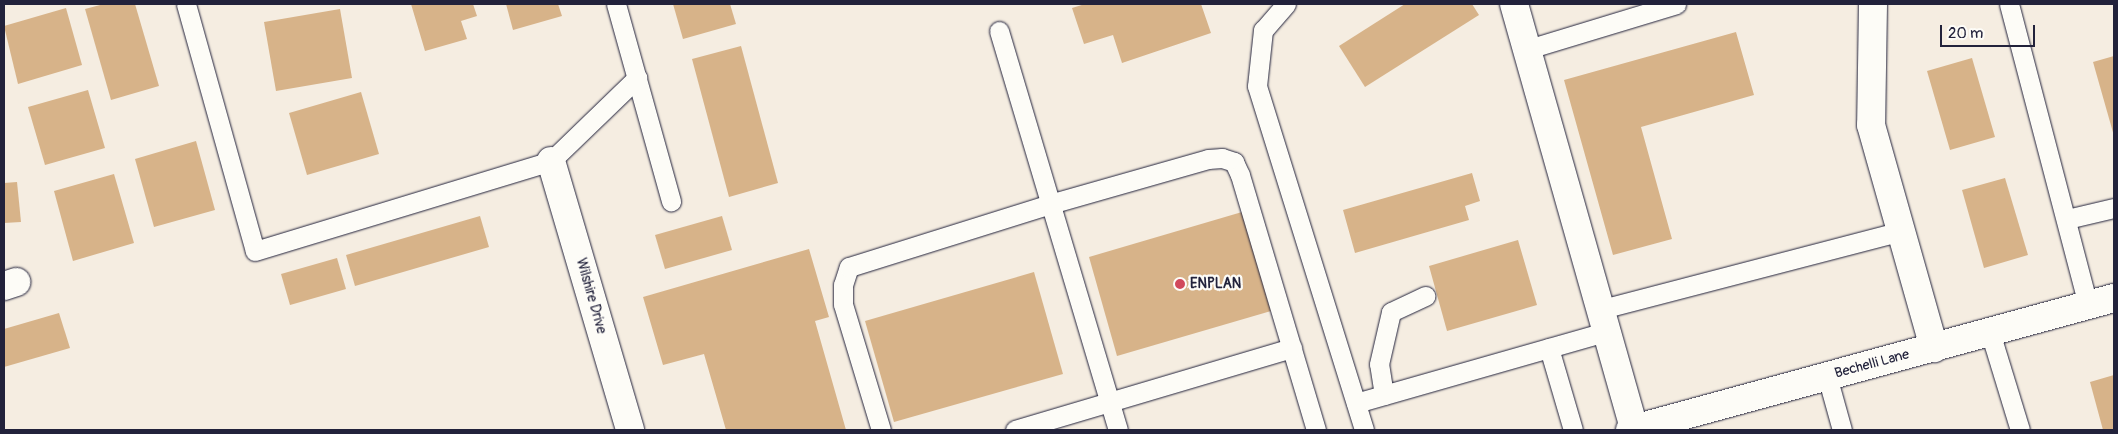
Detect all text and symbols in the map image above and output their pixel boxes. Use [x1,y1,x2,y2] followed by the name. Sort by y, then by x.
[1943,15,2038,47] scale bar
[1948,24,1983,43] text: 20 m
[572,256,610,336] street label: Wilshire Drive
[1190,276,1241,292] place label: ENPLAN
[1174,278,1186,290] marker: ENPLAN
[1833,346,1911,382] street label: Bechelli Lane

